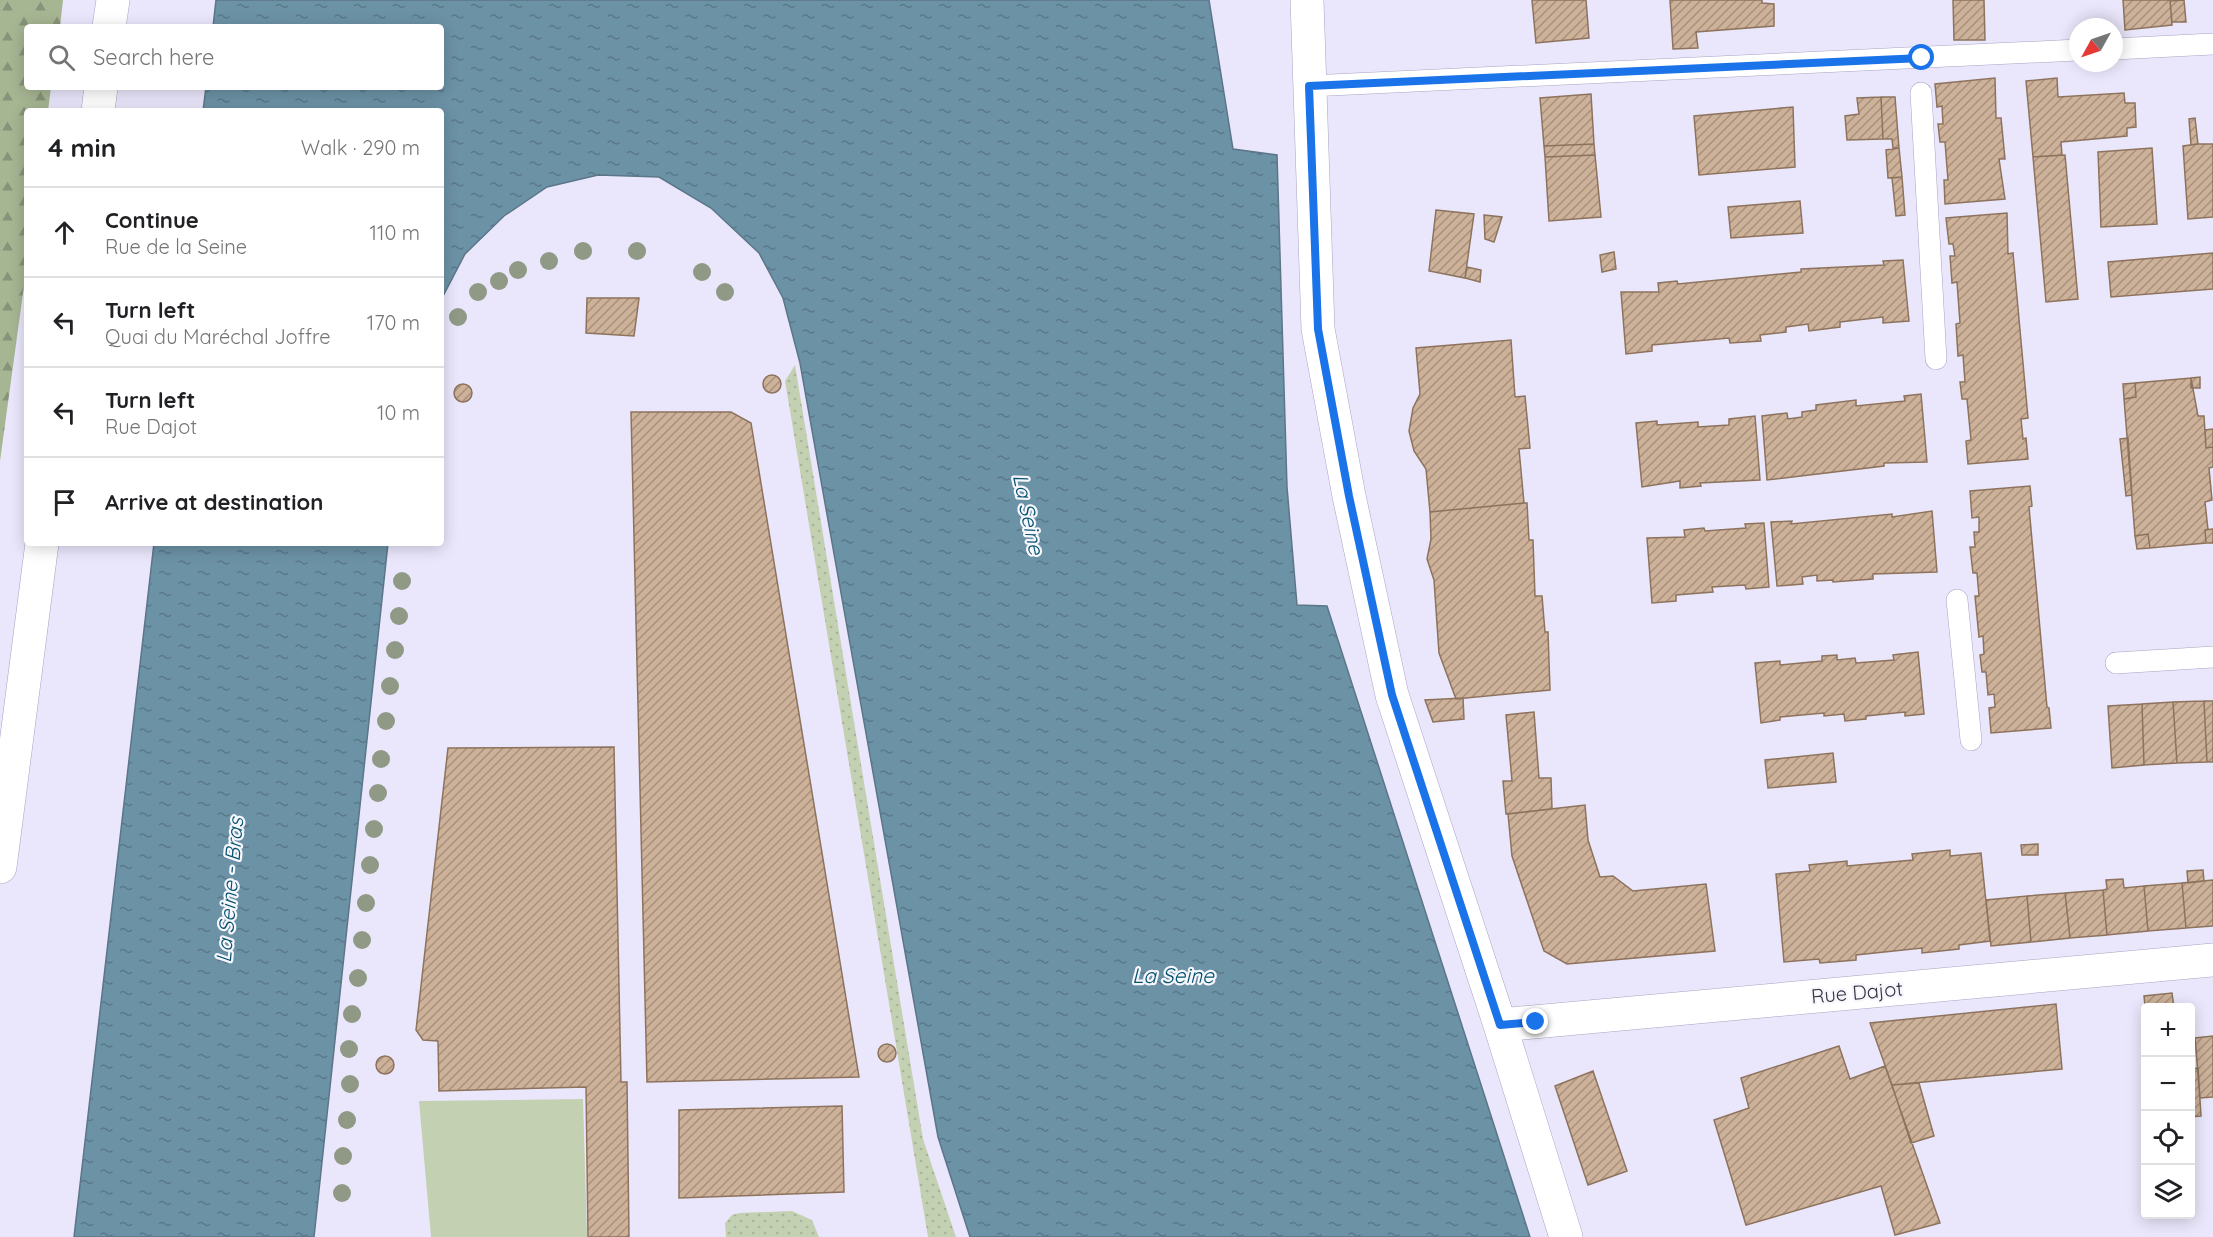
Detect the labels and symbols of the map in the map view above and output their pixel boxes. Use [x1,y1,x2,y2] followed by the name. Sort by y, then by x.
[2069,18,2123,72] north arrow
[1908,44,1934,70] route start
[1008,471,1050,558] water label: La Seine
[210,815,248,964] water label: La Seine - Bras
[1132,962,1215,988] water label: La Seine
[1810,976,1904,1008] street label: Rue Dajot
[1522,1008,1548,1034] route end

